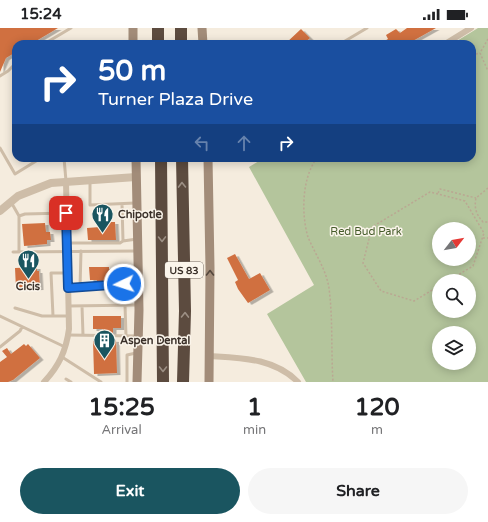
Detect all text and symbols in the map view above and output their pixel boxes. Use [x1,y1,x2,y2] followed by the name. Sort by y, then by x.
[20,5,62,23] text: 15:24
[98,54,166,88] text: 50 m
[32,56,84,108] icon: right
[98,88,253,110] text: Turner Plaza Drive
[191,132,213,154] icon: left
[233,132,255,154] icon: ahead
[275,132,297,154] icon: right
[178,182,187,188] one-way arrow
[49,196,83,230] pin
[89,201,115,234] restaurant icon: Chipotle
[55,202,77,224] icon: arrive
[118,208,163,222] place label: Chipotle
[432,222,476,266] north arrow
[432,222,476,370] map controls
[330,225,402,238] park label: Red Bud Park
[158,236,166,242] one-way arrow
[15,247,41,280] restaurant icon: Cicis
[165,262,203,278] road number: US 83
[103,263,145,305] position arrow
[206,270,214,276] one-way arrow
[432,274,476,318] button: search
[16,280,41,293] place label: Cicis
[181,312,189,318] one-way arrow
[432,326,476,370] button: layers
[92,327,118,360] building icon: Aspen Dental
[120,334,190,348] place label: Aspen Dental
[159,366,167,372] one-way arrow
[88,393,155,422] text: 15:25
[247,393,262,422] text: 1
[354,393,400,422] text: 120
[101,422,142,438] text: Arrival
[243,422,266,438] text: min
[371,422,383,438] text: m
[20,468,240,514] button: Exit
[248,468,468,514] button: Share

